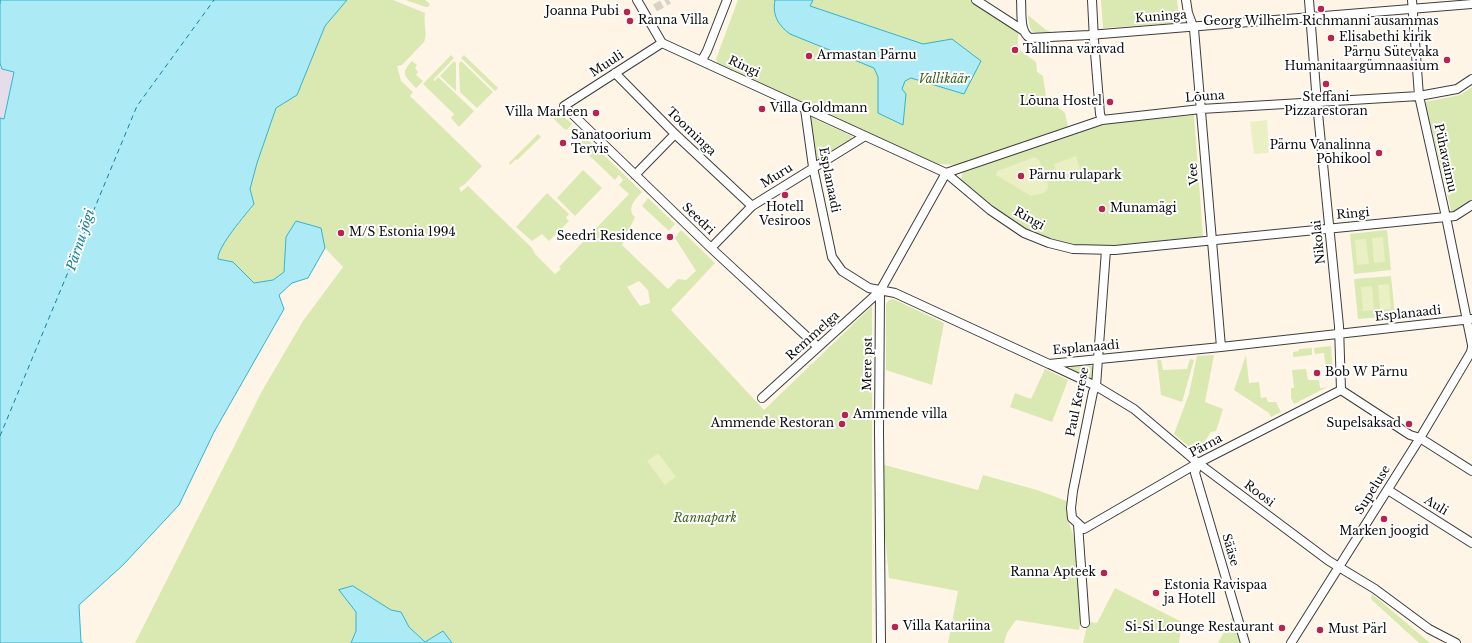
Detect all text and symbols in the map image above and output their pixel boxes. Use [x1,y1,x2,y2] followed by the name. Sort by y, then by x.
[1316,4,1326,14] marker: Georg Wilhelm Richmanni ausammas
[545,5,619,19] place label: Joanna Pubi
[622,7,632,17] marker: Joanna Pubi
[1135,8,1187,26] street label: Kuninga
[638,14,709,28] place label: Ranna Villa
[1203,15,1439,29] place label: Georg Wilhelm Richmanni ausammas
[625,16,635,26] marker: Ranna Villa
[1339,31,1432,45] place label: Elisabethi kirik
[1326,33,1336,43] marker: Elisabethi kirik
[1023,43,1124,57] place label: Tallinna väravad
[1010,45,1020,55] marker: Tallinna väravad
[1285,46,1439,74] place label: Pärnu Sütevaka Humanitaargümnaasium
[588,48,626,80] street label: Muuli
[817,49,917,63] place label: Armastan Pärnu
[804,51,814,61] marker: Armastan Pärnu
[726,53,762,81] street label: Ringi
[1442,55,1452,65] marker: Pärnu Sütevaka Humanitaargümnaasium
[918,73,970,87] park label: Vallikäär
[1321,79,1331,89] marker: Steffani Pizzarestoran
[1185,88,1225,106] street label: Lõuna
[1284,91,1368,119] place label: Steffani Pizzarestoran
[1020,95,1102,109] place label: Lõuna Hostel
[1105,97,1115,107] marker: Lõuna Hostel
[770,102,868,116] place label: Villa Goldmann
[757,104,767,114] marker: Villa Goldmann
[663,105,719,159] street label: Toominga
[505,106,588,120] place label: Villa Marleen
[591,108,601,118] marker: Villa Marleen
[1431,122,1459,194] street label: Pühavaimu
[571,129,651,157] place label: Sanatoorium Tervis
[558,138,568,148] marker: Sanatoorium Tervis
[1270,139,1371,167] place label: Pärnu Vanalinna Põhikool
[816,146,842,214] street label: Esplanaadi
[1374,148,1384,158] marker: Pärnu Vanalinna Põhikool
[758,161,796,191] street label: Muru
[1186,162,1202,186] street label: Vee
[1029,169,1121,183] place label: Pärnu rulapark
[1016,171,1026,181] marker: Pärnu rulapark
[780,190,790,200] marker: Hotell Vesiroos
[679,200,717,238] street label: Seedri
[759,201,811,229] place label: Hotell Vesiroos
[1110,202,1177,216] place label: Munamägi
[1097,204,1107,214] marker: Munamägi
[1011,205,1047,233] street label: Ringi
[1336,205,1370,223] street label: Ringi
[64,207,98,273] water label: Pärnu jõgi
[1310,219,1328,265] street label: Nikolai
[349,226,456,240] place label: M/S Estonia 1994
[336,228,346,238] marker: M/S Estonia 1994
[557,230,662,244] place label: Seedri Residence
[665,232,675,242] marker: Seedri Residence
[1374,303,1442,325] street label: Esplanaadi
[783,308,843,364] street label: Remmelga
[860,337,876,391] street label: Mere pst
[1052,338,1120,358] street label: Esplanaadi
[1064,366,1092,438] street label: Paul Kerese
[1325,366,1408,380] place label: Bob W Pärnu
[1312,368,1322,378] marker: Bob W Pärnu
[853,408,947,422] place label: Ammende villa
[840,410,850,420] marker: Ammende villa
[711,417,834,431] place label: Ammende Restoran
[1327,417,1401,431] place label: Supelsaksad
[837,419,847,429] marker: Ammende Restoran
[1404,419,1414,429] marker: Supelsaksad
[1187,431,1225,461] street label: Pärna
[1352,463,1394,517] street label: Supeluse
[1241,478,1277,510] street label: Roosi
[1422,493,1450,519] street label: Auli
[673,512,737,526] park label: Rannapark
[1379,514,1389,524] marker: Marken joogid
[1339,525,1429,539] place label: Marken joogid
[1218,532,1242,568] street label: Sääse
[1010,566,1096,580] place label: Ranna Apteek
[1099,568,1109,578] marker: Ranna Apteek
[1164,579,1267,607] place label: Estonia Ravispaa ja Hotell
[1151,588,1161,598] marker: Estonia Ravispaa ja Hotell
[903,620,990,634] place label: Villa Katariina
[1125,621,1274,635] place label: Si-Si Lounge Restaurant
[890,622,900,632] marker: Villa Katariina
[1277,623,1287,633] marker: Si-Si Lounge Restaurant
[1328,623,1387,637] place label: Must Pärl
[1315,625,1325,635] marker: Must Pärl

